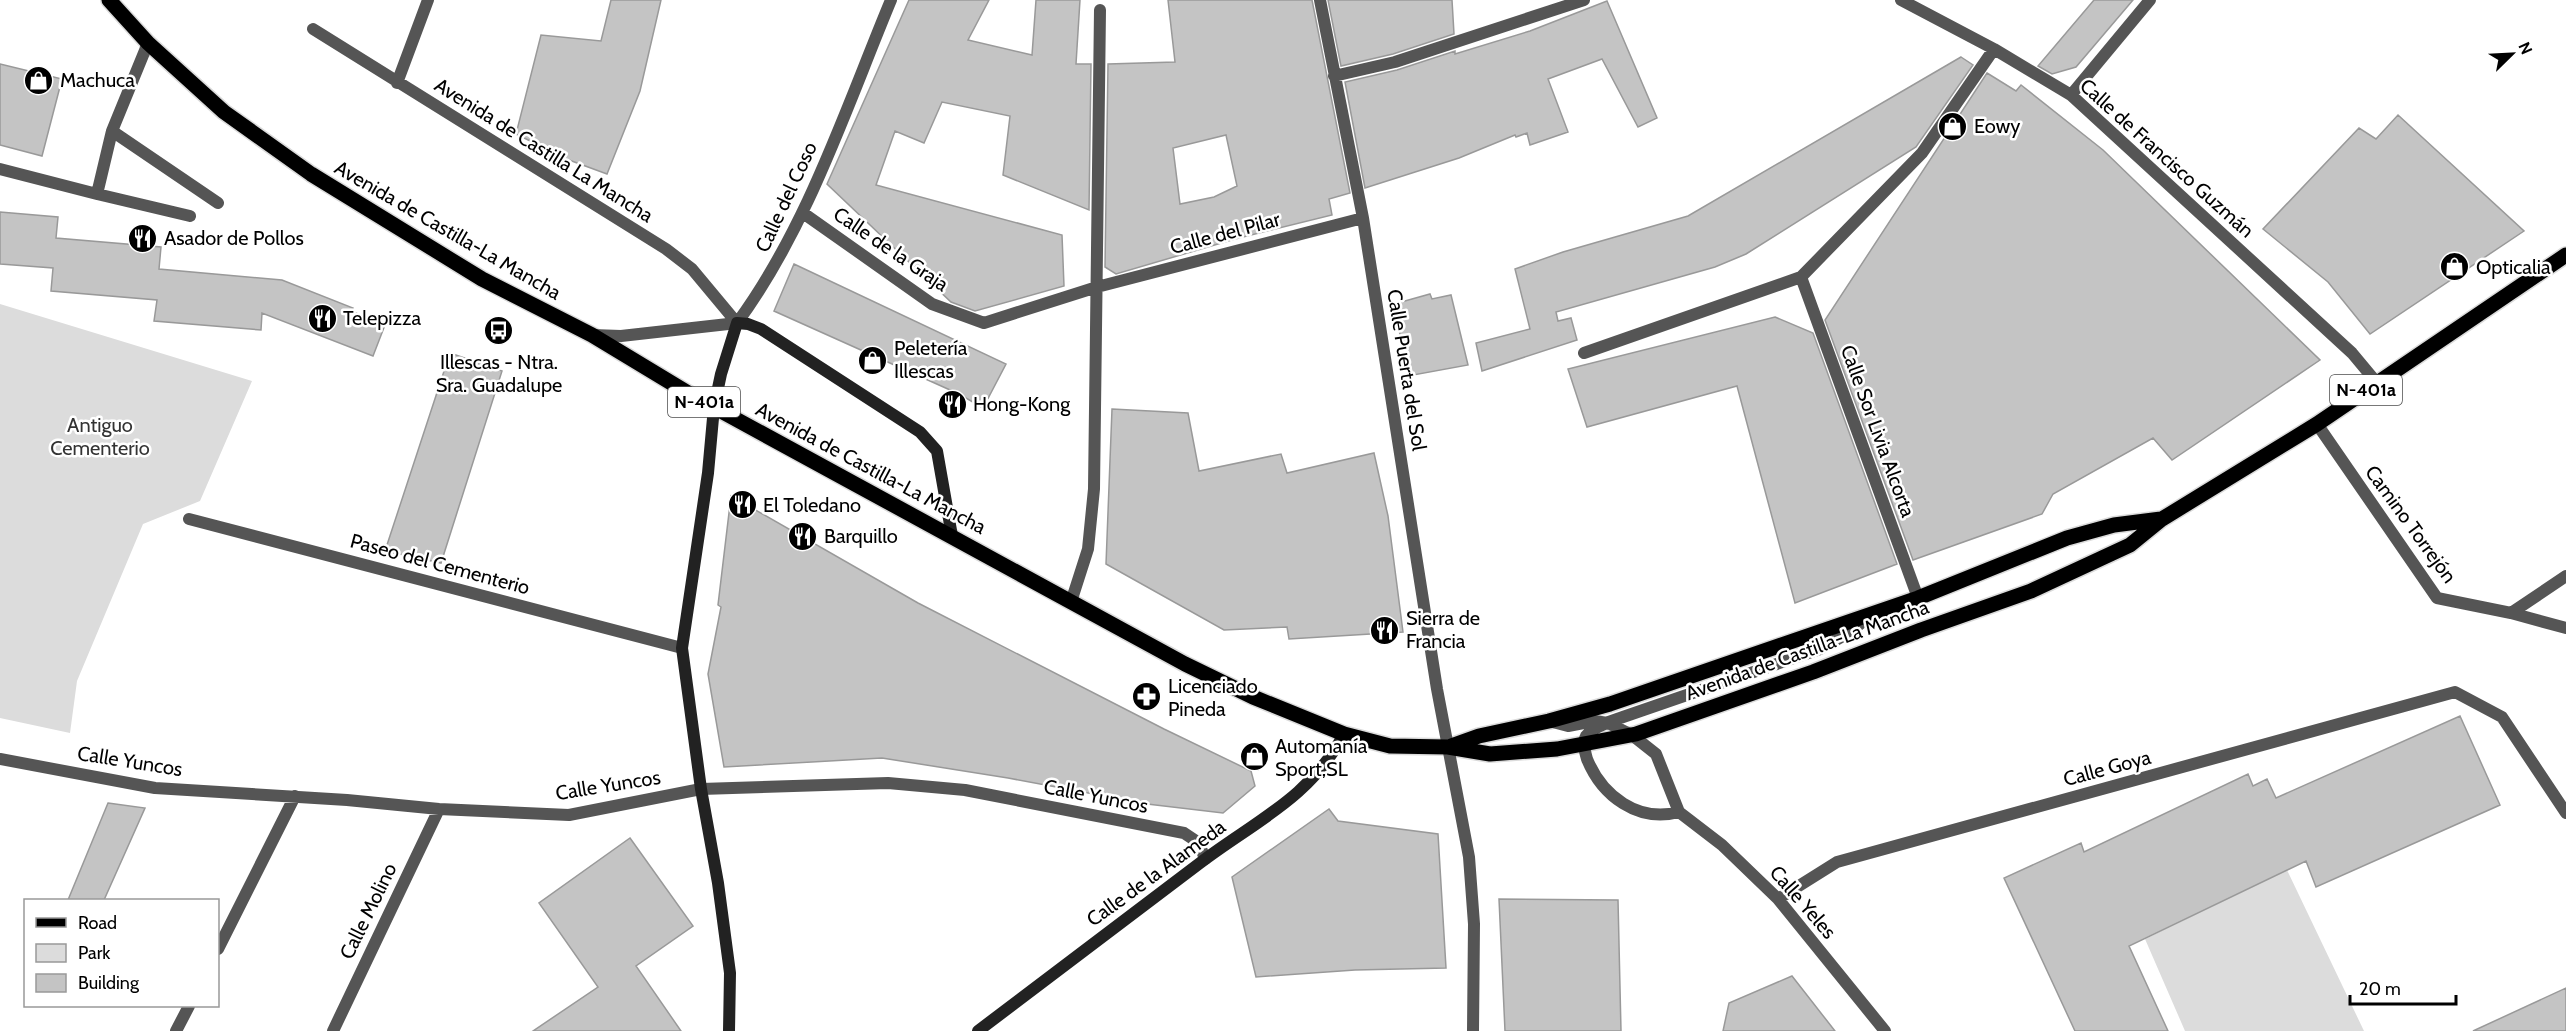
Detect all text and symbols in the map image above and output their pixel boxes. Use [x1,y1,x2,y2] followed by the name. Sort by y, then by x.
[2482,24,2542,84] north arrow
[2514,39,2536,57] text: N
[23,64,55,96] shop icon: Machuca
[60,68,135,92] place label: Machuca
[430,73,658,227] street label: Avenida de Castilla La Mancha
[2075,73,2259,243] street label: Calle de Francisco Guzmán
[1937,110,1969,142] shop icon: Eowy
[1974,114,2020,138] place label: Eowy
[750,138,822,256] street label: Calle del Coso
[331,155,566,305] street label: Avenida de Castilla-La Mancha
[829,202,953,297] street label: Calle de la Graja
[1167,207,1283,259] street label: Calle del Pilar
[127,222,159,254] restaurant icon: Asador de Pollos
[164,226,304,250] place label: Asador de Pollos
[2439,251,2471,283] shop icon: Opticalia
[2476,255,2551,279] place label: Opticalia
[1382,288,1432,453] street label: Calle Puerta del Sol
[306,302,338,334] restaurant icon: Telepizza
[343,306,421,330] place label: Telepizza
[483,315,515,347] bus stop icon: Illescas - Ntra. Sra. Guadalupe
[894,336,968,383] place label: Peletería Illescas
[1836,342,1920,521] street label: Calle Sor Livia Alcorta
[857,344,889,376] shop icon: Peletería Illescas
[436,350,562,397] place label: Illescas - Ntra. Sra. Guadalupe
[2330,375,2402,405] road number: N-401a
[668,387,740,417] road number: N-401a
[936,388,968,420] restaurant icon: Hong-Kong
[973,392,1071,416] place label: Hong-Kong
[752,397,991,539] street label: Avenida de Castilla-La Mancha
[50,413,150,460] park label: Antiguo Cementerio
[2360,461,2462,587] street label: Camino Torrejón
[726,489,758,521] restaurant icon: El Toledano
[763,493,861,517] place label: El Toledano
[787,520,819,552] restaurant icon: Barquillo
[824,524,898,548] place label: Barquillo
[348,528,532,600] street label: Paseo del Cementerio
[1682,595,1932,705] street label: Avenida de Castilla-La Mancha
[1406,606,1480,653] place label: Sierra de Francia
[1369,614,1401,646] restaurant icon: Sierra de Francia
[1168,674,1258,721] place label: Licenciado Pineda
[1131,681,1163,713] pharmacy icon: Licenciado Pineda
[1275,734,1368,781] place label: Automanía Sport,SL
[76,741,184,781] street label: Calle Yuncos
[1238,741,1270,773] shop icon: Automanía Sport,SL
[2061,745,2154,791] street label: Calle Goya
[554,765,662,805] street label: Calle Yuncos
[1042,774,1150,818] street label: Calle Yuncos
[1082,814,1230,931] street label: Calle de la Alameda
[334,859,402,963] street label: Calle Molino
[1765,861,1841,943] street label: Calle Yeles
[24,899,219,1007] legend
[78,912,117,934] text: Road
[78,942,111,964] text: Park
[2350,968,2456,1006] scale bar
[78,972,140,994] text: Building
[2359,978,2401,1000] text: 20 m

